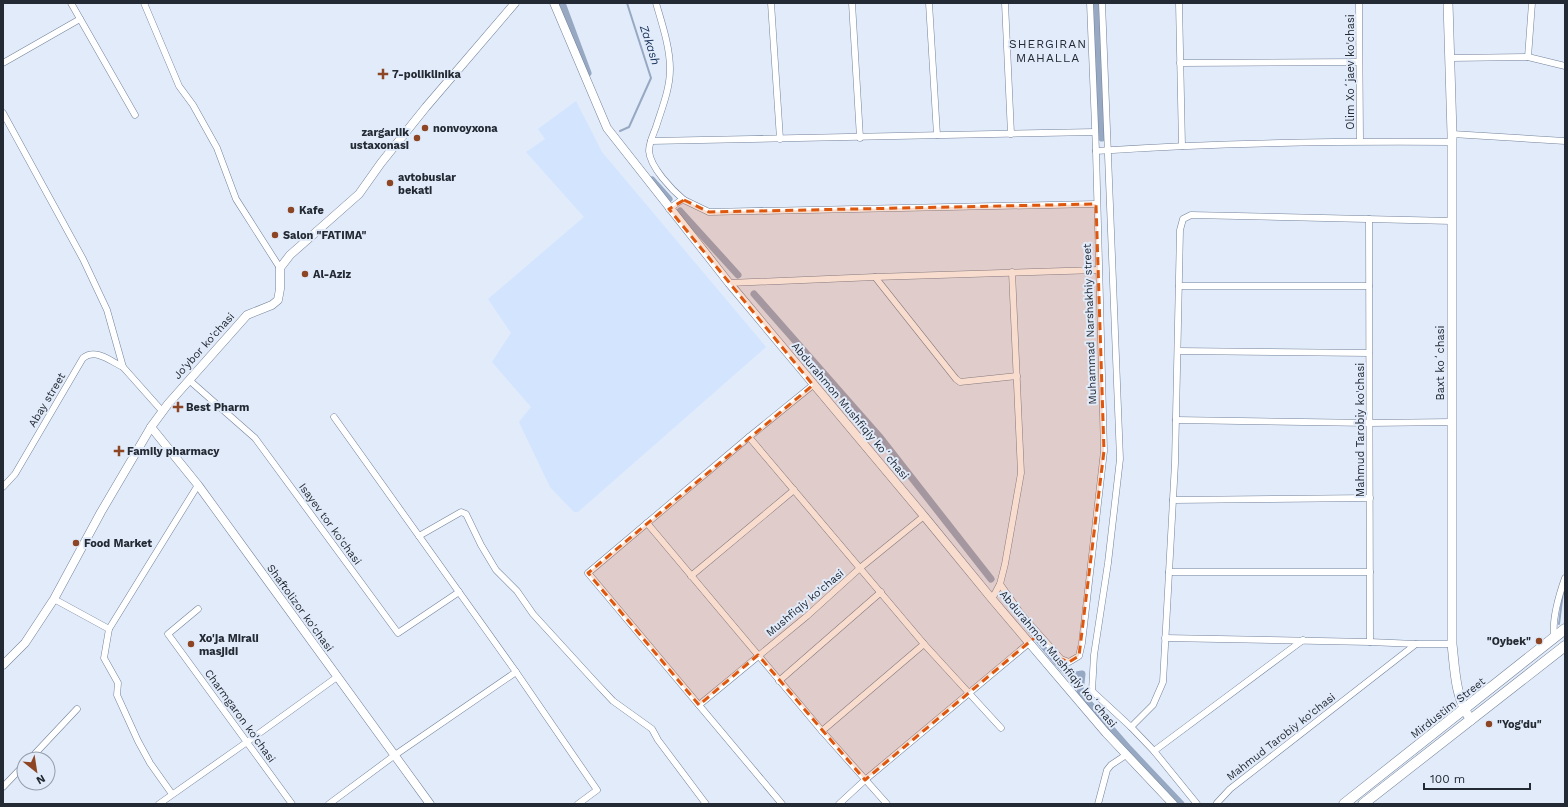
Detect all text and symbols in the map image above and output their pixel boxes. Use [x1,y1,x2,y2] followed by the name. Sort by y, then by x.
[1344,14,1357,130] street label: Olim Xoʻjaev ko'chasi
[637,22,663,67] water label: Zakash
[1009,37,1087,65] district label: SHERGIRAN MAHALLA
[377,68,389,80] marker: 7-poliklinika
[392,68,462,81] place label: 7-poliklinika
[433,122,498,135] place label: nonvoyxona
[420,123,430,133] marker: nonvoyxona
[350,126,409,152] place label: zargarlik ustaxonasi
[412,133,422,143] marker: zargarlik ustaxonasi
[398,171,456,197] place label: avtobuslar bekati
[385,178,395,188] marker: avtobuslar bekati
[299,204,324,217] place label: Kafe
[286,205,296,215] marker: Kafe
[283,229,366,242] place label: Salon "FATIMA"
[270,230,280,240] marker: Salon "FATIMA"
[1081,243,1099,405] street label: Muhammad Narshakhiy street
[313,268,352,281] place label: Al-Aziz
[300,269,310,279] marker: Al-Aziz
[171,310,237,382] street label: Jo'ybor ko'chasi
[1434,326,1447,400] street label: Baxt koʻchasi
[789,340,911,482] street label: Abdurahmon Mushfiqiy koʻchasi
[1354,363,1367,497] street label: Mahmud Tarobiy ko'chasi
[26,370,68,430] street label: Abay street
[186,401,249,414] place label: Best Pharm
[173,402,183,412] marker: Best Pharm
[127,445,220,458] place label: Family pharmacy
[114,446,124,456] marker: Family pharmacy
[296,481,364,567] street label: Isayev tor ko'chasi
[84,537,152,550] place label: Food Market
[71,538,81,548] marker: Food Market
[264,562,336,654] street label: Shaftolizor ko'chasi
[763,567,847,639] street label: Mushfiqiy ko'chasi
[997,588,1119,730] street label: Abdurahmon Mushfiqiy koʻchasi
[199,632,259,658] place label: Xo'ja Mirali masjidi
[1487,635,1531,648] place label: "Oybek"
[1534,636,1544,646] marker: "Oybek"
[186,639,196,649] marker: Xo'ja Mirali masjidi
[202,667,278,765] street label: Charmgaron ko'chasi
[1408,675,1488,741] street label: Mirdustim Street
[1224,690,1338,783] street label: Mahmud Tarobiy ko'chasi
[1497,718,1542,731] place label: "Yog'du"
[1484,719,1494,729] marker: "Yog'du"
[16,751,56,791] north arrow
[1424,765,1530,791] scale bar
[34,772,48,787] text: N
[1430,772,1465,786] text: 100 m

